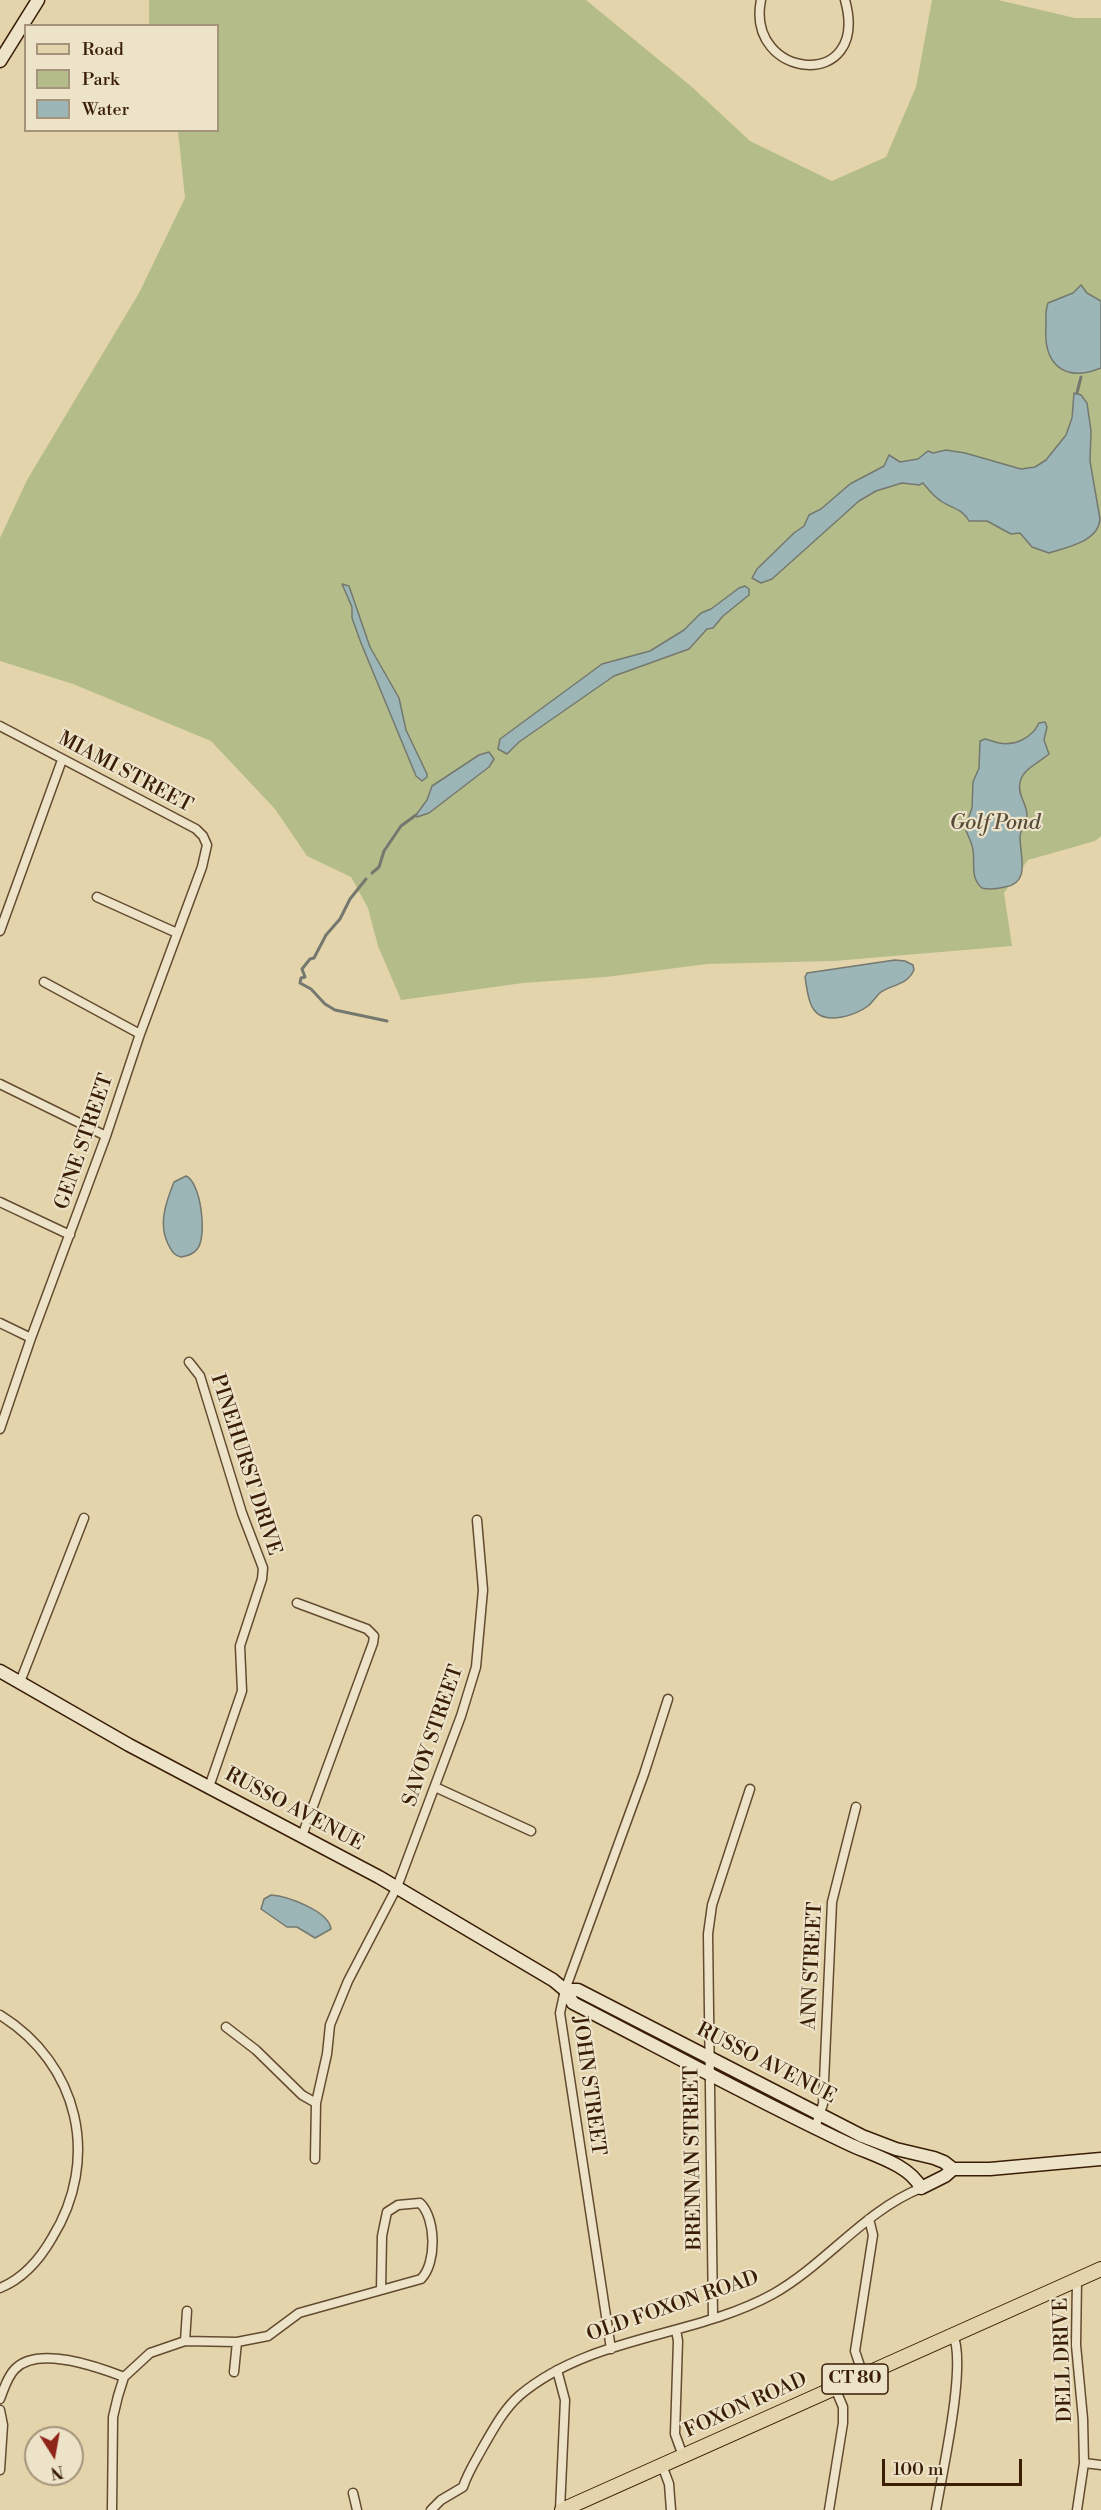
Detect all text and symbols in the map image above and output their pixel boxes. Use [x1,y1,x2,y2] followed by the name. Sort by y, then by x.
[24,24,219,132] legend
[82,38,124,61] text: Road
[82,68,119,91] text: Park
[82,98,129,121] text: Water
[54,727,196,819] street label: MIAMI STREET
[950,811,1040,837] water label: Golf Pond
[51,1071,119,1213] street label: GENE STREET
[204,1371,286,1559] street label: PINEHURST DRIVE
[399,1662,469,1810] street label: SAVOY STREET
[220,1763,368,1857] street label: RUSSO AVENUE
[798,1901,828,2031] street label: ANN STREET
[566,2015,610,2157] street label: JOHN STREET
[692,2018,840,2110] street label: RUSSO AVENUE
[680,2065,708,2251] street label: BRENNAN STREET
[584,2266,762,2348] street label: OLD FOXON ROAD
[1050,2297,1078,2423] street label: DELL DRIVE
[822,2364,888,2394] road number: CT 80
[681,2368,811,2444] street label: FOXON ROAD
[24,2426,84,2486] north arrow
[885,2447,1024,2485] scale bar
[893,2458,944,2481] text: 100 m
[49,2461,65,2483] text: N

